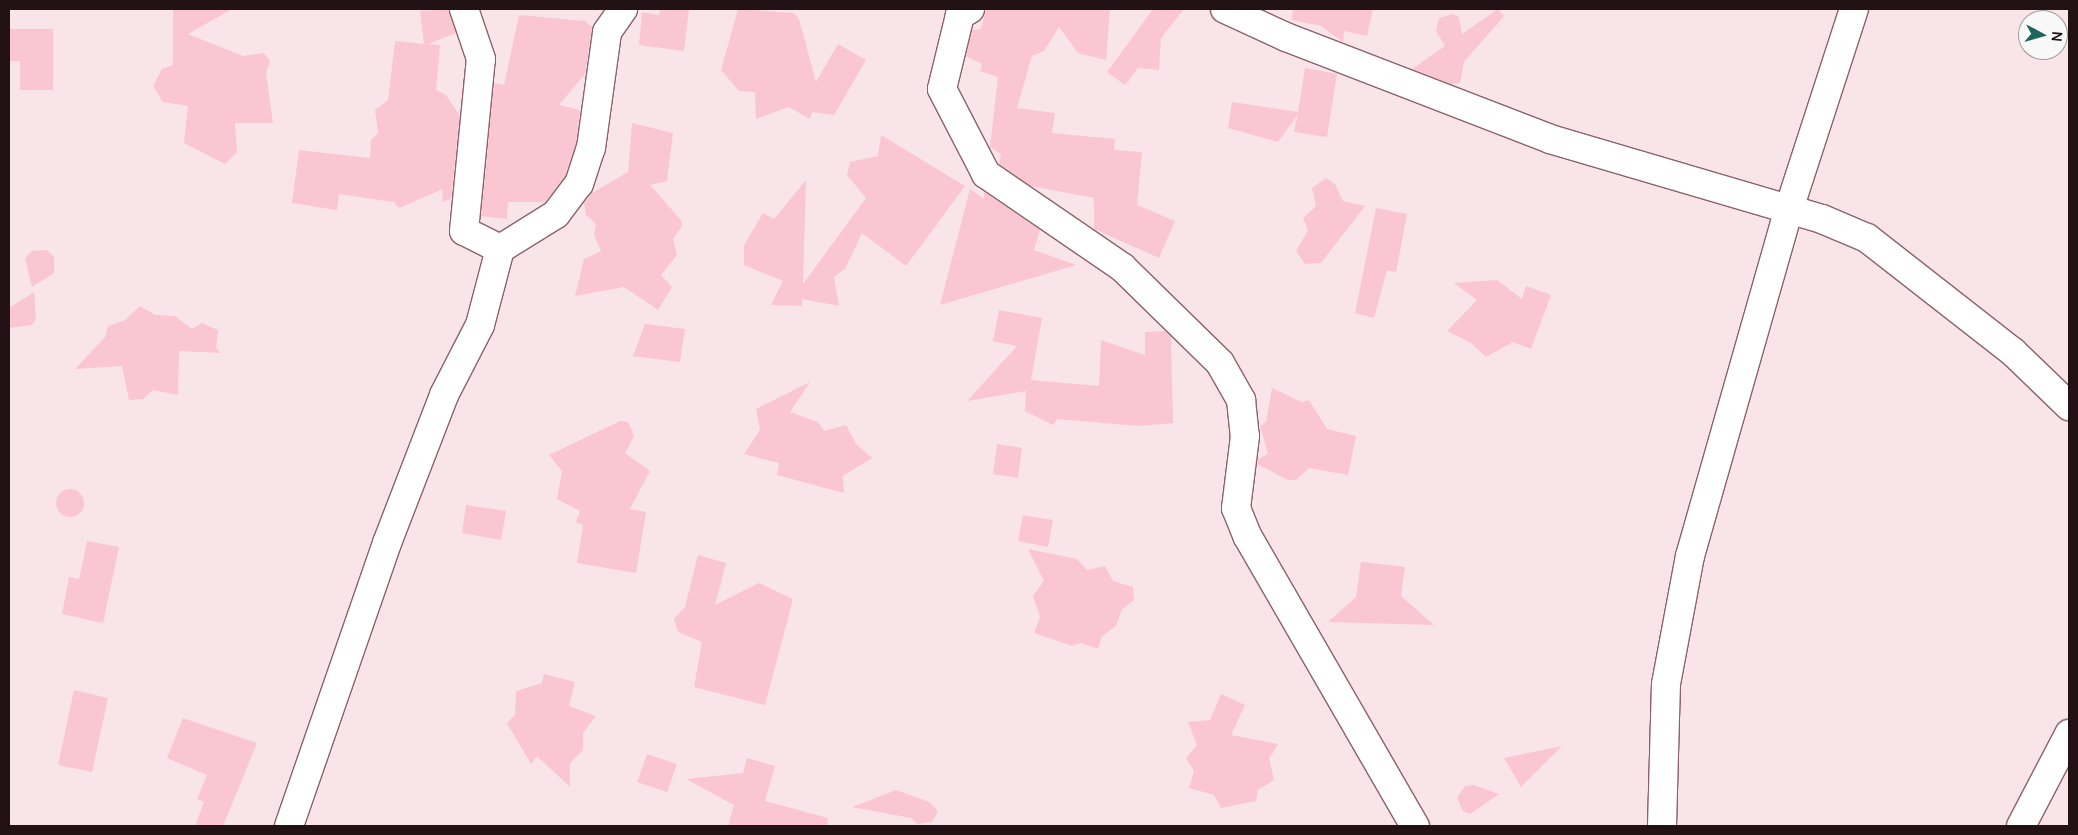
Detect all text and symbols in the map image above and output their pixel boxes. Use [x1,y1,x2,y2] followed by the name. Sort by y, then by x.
[2018,10,2068,60] north arrow
[2047,31,2067,43] text: N

